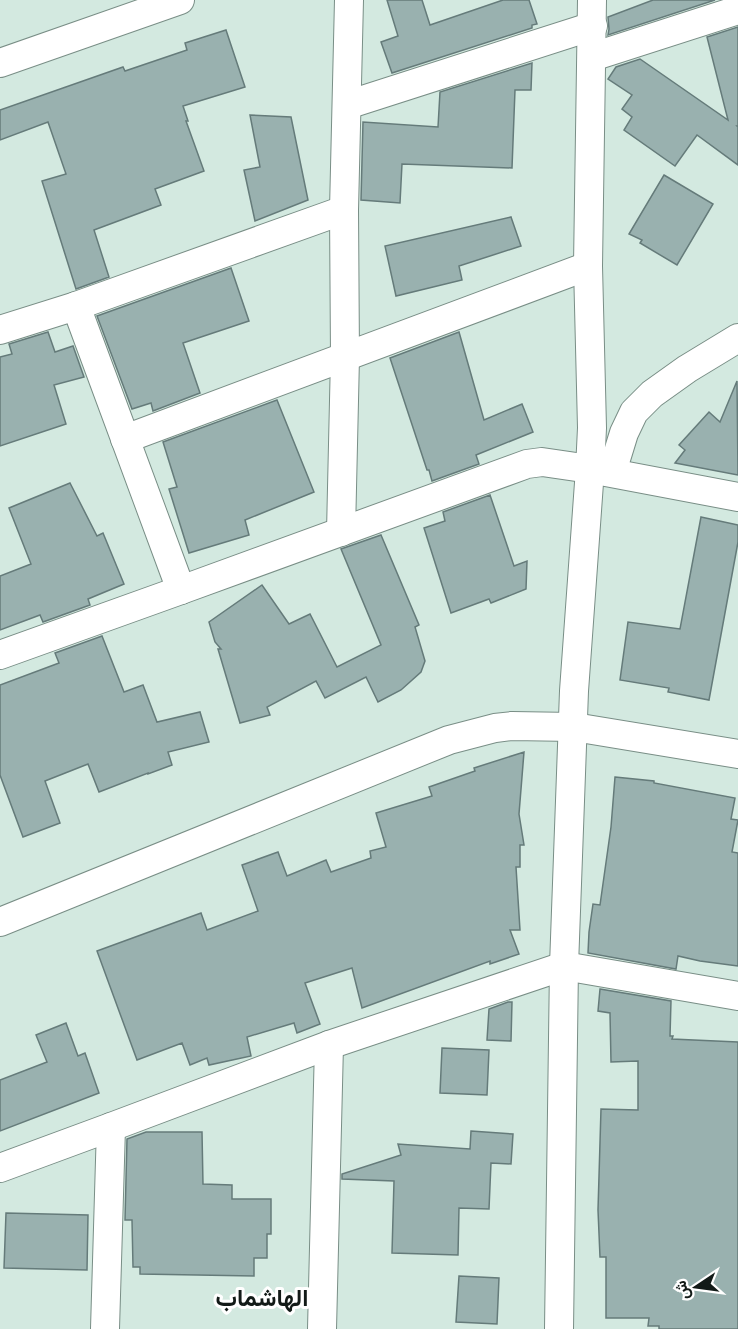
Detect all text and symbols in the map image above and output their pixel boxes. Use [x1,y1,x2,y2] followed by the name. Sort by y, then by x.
[666,1257,726,1317] north arrow
[669,1279,693,1302] text: ش
[216,1283,308,1313] district label: الهاشماب

